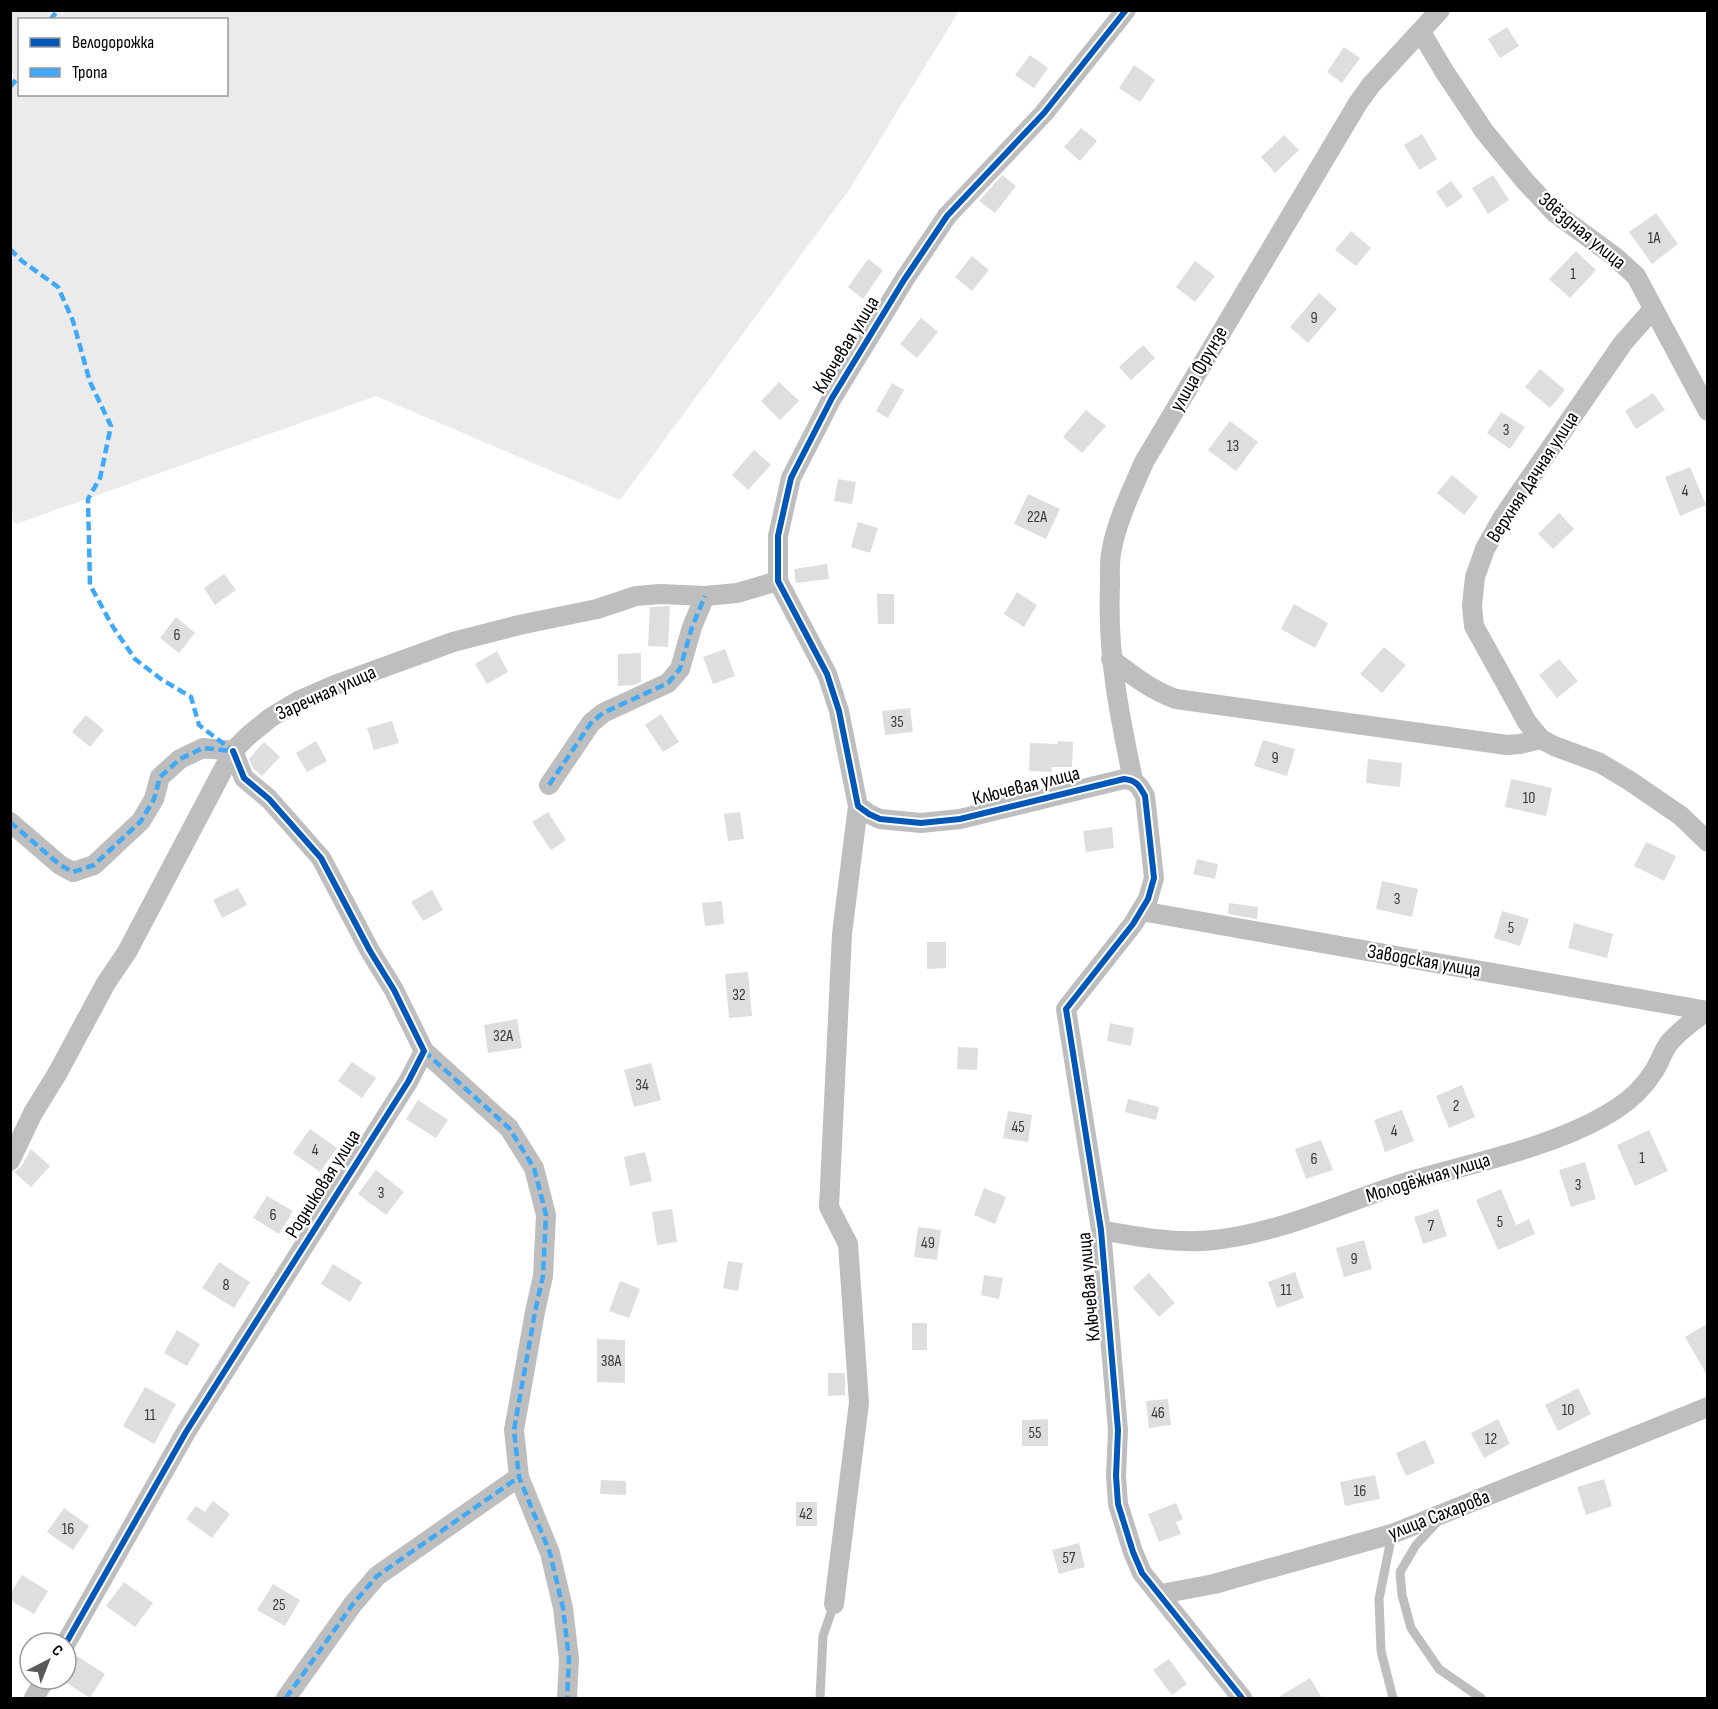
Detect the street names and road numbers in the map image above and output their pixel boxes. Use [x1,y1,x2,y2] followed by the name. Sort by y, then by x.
[1533,187,1631,275] street label: Звёздная улица
[807,292,885,398] street label: Ключевая улица
[1165,322,1233,416] street label: улица Фрунзе
[1482,407,1584,547] street label: Верхняя Дачная улица
[272,660,380,726] street label: Заречная улица
[970,761,1082,811] street label: Ключевая улица
[1365,939,1483,983] street label: Заводская улица
[280,1125,366,1243] street label: Родниковая улица
[1363,1148,1493,1208] street label: Молодёжная улица
[1072,1231,1106,1343] street label: Ключевая улица
[1385,1485,1493,1545] street label: улица Сахарова

